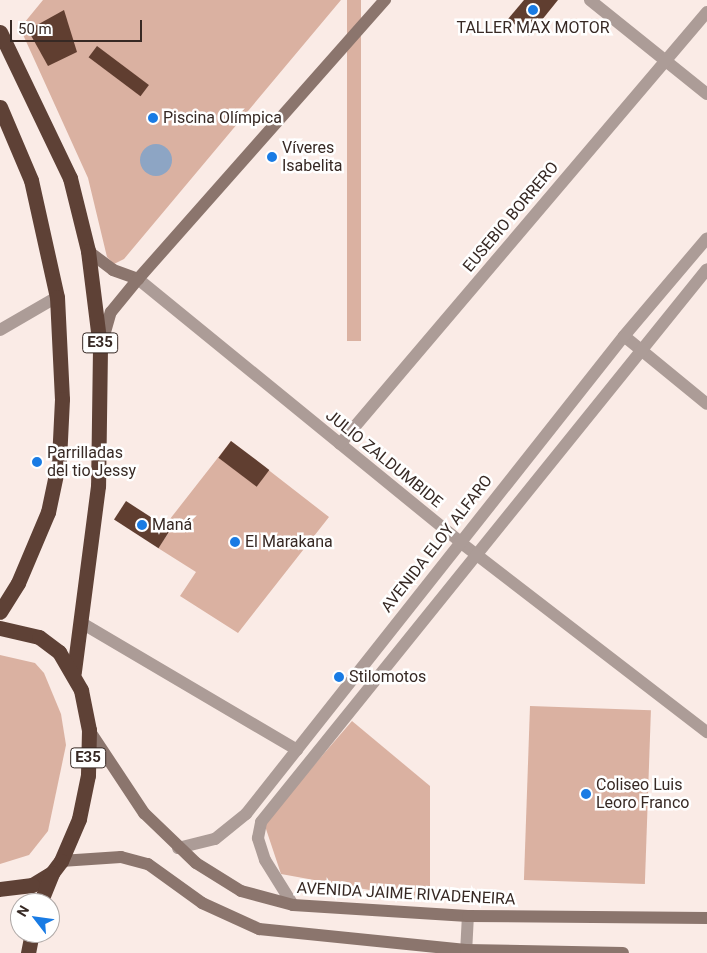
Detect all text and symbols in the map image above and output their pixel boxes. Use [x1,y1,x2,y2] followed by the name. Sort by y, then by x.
[527,4,539,16] marker: TALLER MAX MOTOR
[12,10,145,42] scale bar
[456,18,610,38] place label: TALLER MAX MOTOR
[18,20,52,38] text: 50 m
[163,108,282,128] place label: Piscina Olímpica
[147,112,159,124] marker: Piscina Olímpica
[282,138,342,176] place label: Víveres Isabelita
[266,151,278,163] marker: Víveres Isabelita
[459,158,563,276] street label: EUSEBIO BORRERO
[81,330,119,356] road number: E35
[322,406,446,512] street label: JULIO ZALDUMBIDE
[47,443,136,481] place label: Parrilladas del tio Jessy
[31,456,43,468] marker: Parrilladas del tio Jessy
[377,472,497,616] street label: AVENIDA ELOY ALFARO
[152,515,192,535] place label: Maná
[136,519,148,531] marker: Maná
[245,532,333,552] place label: El Marakana
[229,536,241,548] marker: El Marakana
[349,667,426,687] place label: Stilomotos
[333,671,345,683] marker: Stilomotos
[69,746,107,770] road number: E35
[596,775,689,813] place label: Coliseo Luis Leoro Franco
[580,788,592,800] marker: Coliseo Luis Leoro Franco
[296,879,516,909] street label: AVENIDA JAIME RIVADENEIRA
[10,893,60,943] north arrow
[13,903,32,919] text: N

